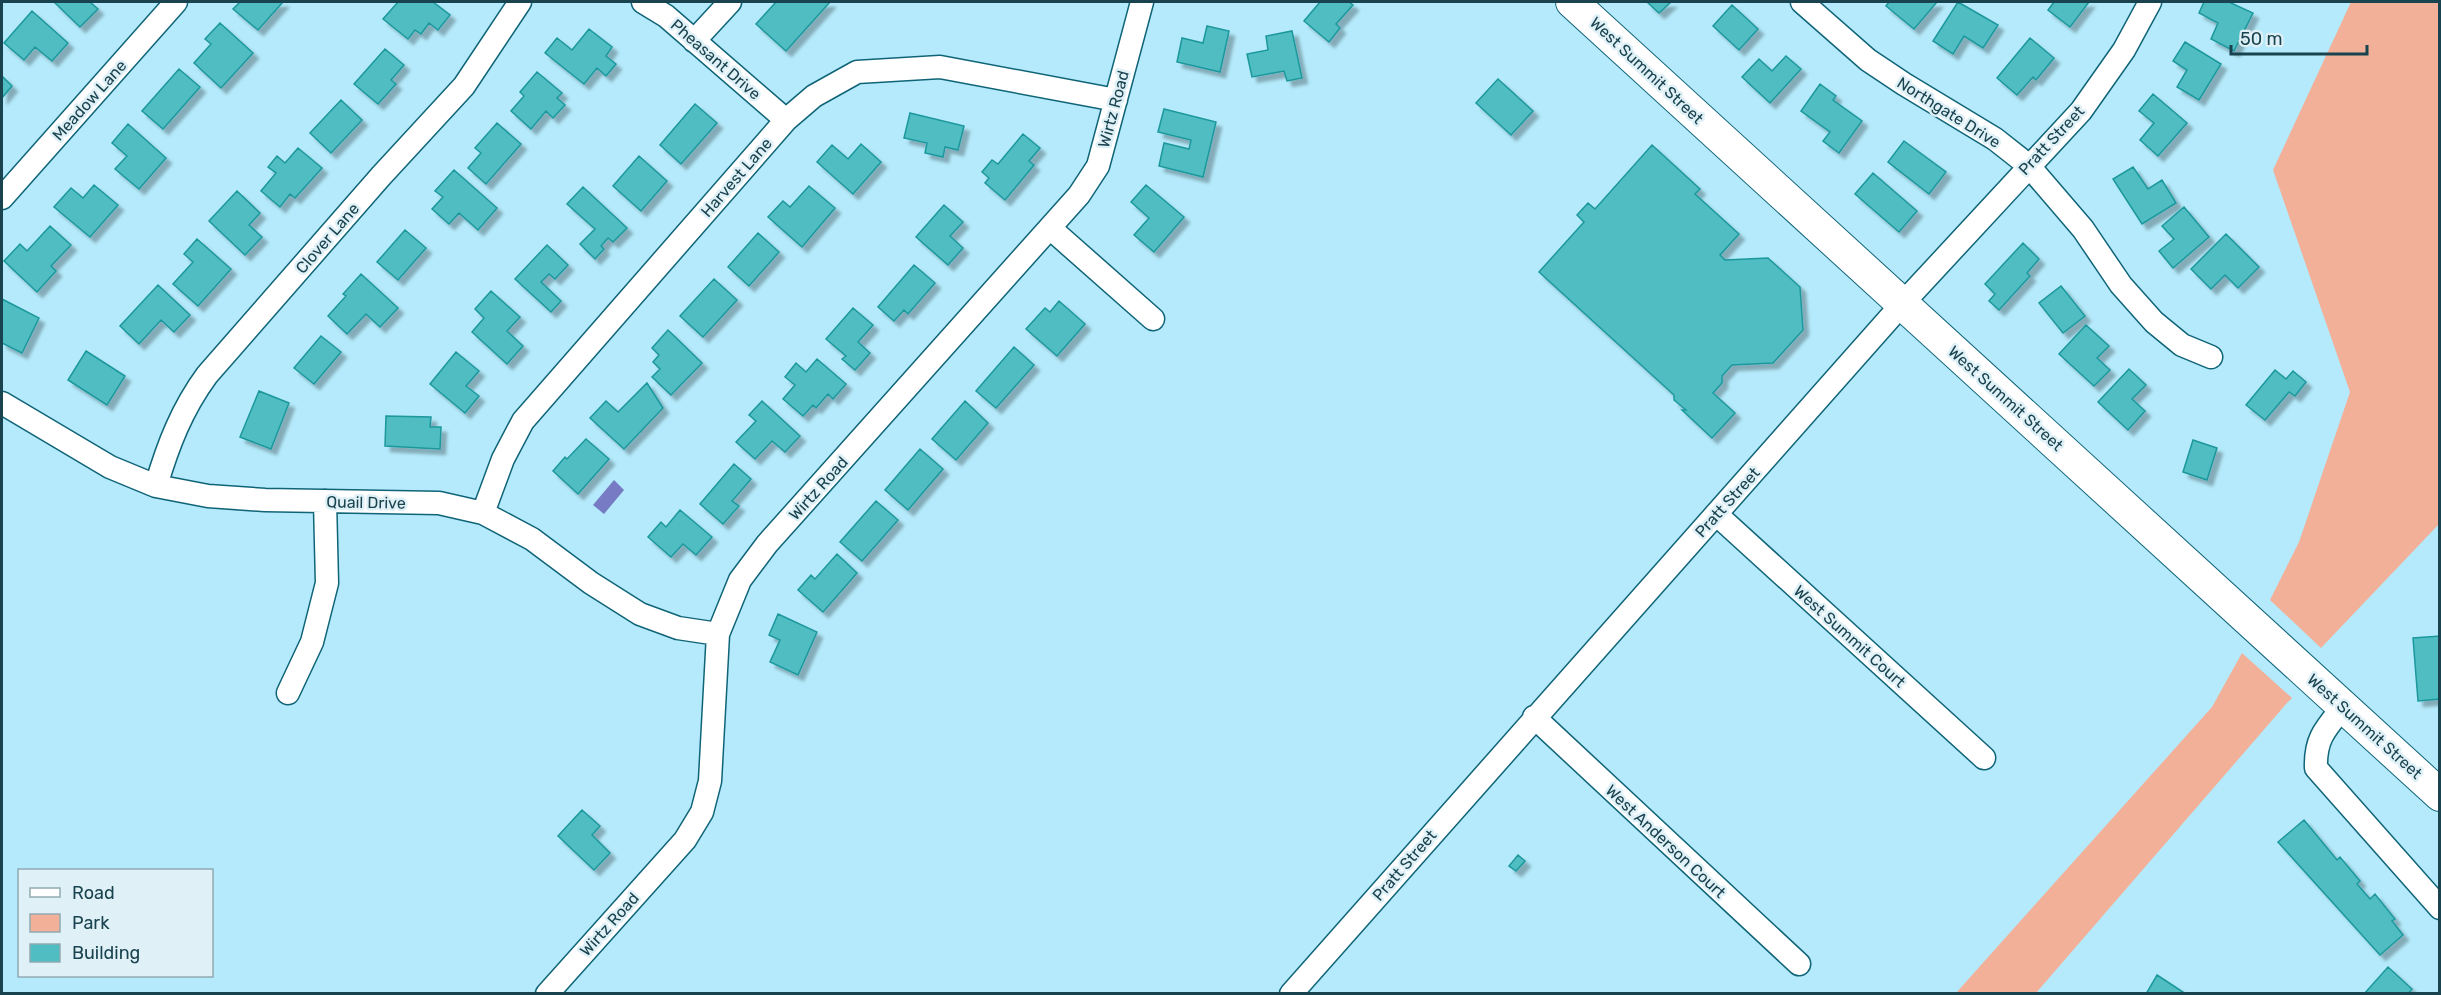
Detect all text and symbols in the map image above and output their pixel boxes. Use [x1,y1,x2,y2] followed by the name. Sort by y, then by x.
[1586,13,1707,128] street label: West Summit Street
[667,15,765,104] street label: Pheasant Drive
[2231,18,2368,56] scale bar
[2240,28,2283,50] text: 50 m
[48,56,131,145] street label: Meadow Lane
[1094,69,1133,150] street label: Wirtz Road
[1894,73,2004,152] street label: Northgate Drive
[2015,102,2088,179] street label: Pratt Street
[697,134,776,221] street label: Harvest Lane
[292,199,363,277] street label: Clover Lane
[1944,342,2067,455] street label: West Summit Street
[785,453,852,524] street label: Wirtz Road
[1691,463,1764,541] street label: Pratt Street
[326,492,406,513] street label: Quail Drive
[1790,581,1909,691] street label: West Summit Court
[2303,670,2426,783] street label: West Summit Street
[1602,781,1730,902] street label: West Anderson Court
[1368,826,1440,905] street label: Pratt Street
[18,869,213,977] legend
[72,882,115,904] text: Road
[576,889,643,960] street label: Wirtz Road
[72,912,110,934] text: Park
[72,942,140,964] text: Building

